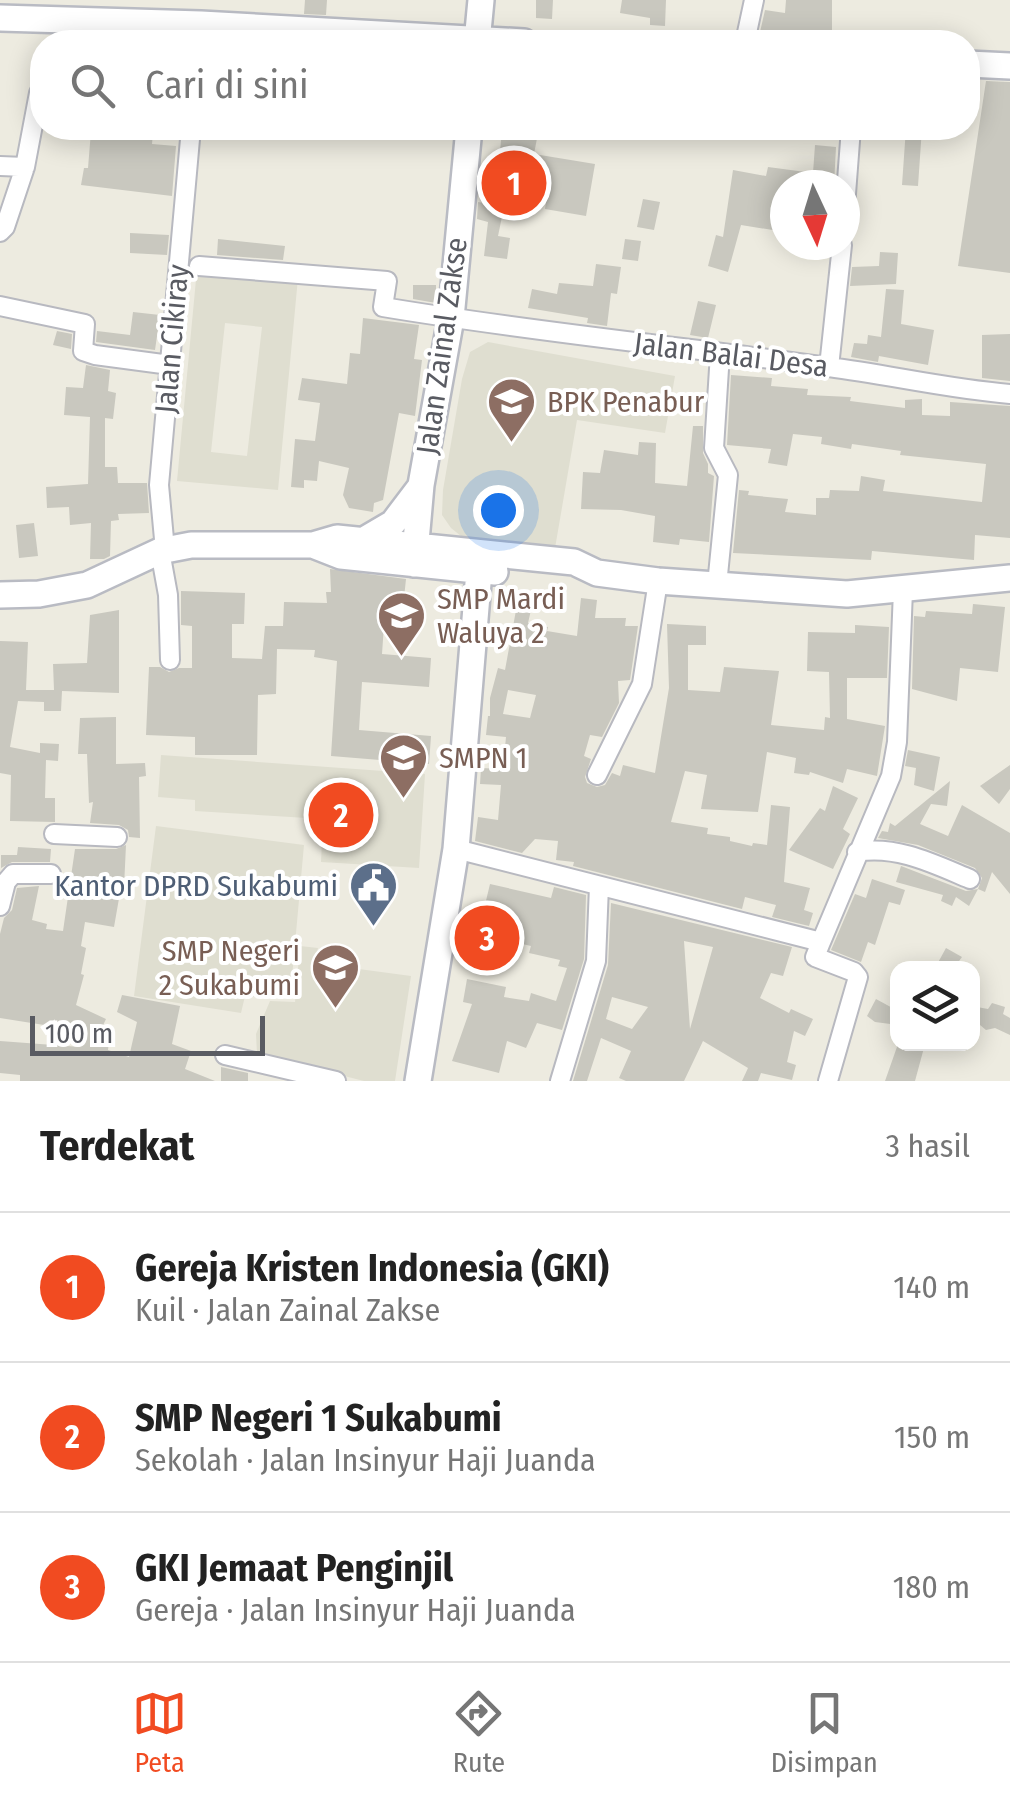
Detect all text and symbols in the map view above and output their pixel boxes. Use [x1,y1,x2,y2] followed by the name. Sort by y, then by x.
[30,30,980,140] search box
[65,58,120,113] icon: search
[145,62,309,108] text: Cari di sini
[482,146,546,220] pin: 1
[770,170,860,260] north arrow
[409,235,475,457] street label: Jalan Zainal Zakse
[148,262,196,415] street label: Jalan Cikiray
[632,325,830,385] street label: Jalan Balai Desa
[486,376,538,444] school or university icon: BPK Penabur
[547,384,705,420] place label: BPK Penabur
[473,485,524,536] your location
[437,581,565,651] place label: SMP Mardi Waluya 2
[376,590,428,658] school or university icon: SMP Mardi Waluya 2
[378,732,430,800] school or university icon: SMPN 1
[439,740,528,776] place label: SMPN 1
[308,778,374,852] pin: 2
[347,860,399,928] public building icon: Kantor DPRD Sukabumi
[54,868,338,904] place label: Kantor DPRD Sukabumi
[454,900,520,976] pin: 3
[159,933,300,1003] place label: SMP Negeri 2 Sukabumi
[309,942,361,1010] school or university icon: SMP Negeri 2 Sukabumi
[890,961,980,1051] map controls
[890,961,980,1051] button: layers
[30,1011,265,1056] scale bar
[45,1017,113,1050] text: 100 m
[40,1121,194,1171] text: Terdekat
[886,1127,970,1165] text: 3 hasil
[135,1245,609,1291] text: Gereja Kristen Indonesia (GKI)
[66,1268,79,1306] text: 1
[893,1268,970,1306] text: 140 m
[135,1291,440,1329] text: Kuil · Jalan Zainal Zakse
[135,1395,502,1441] text: SMP Negeri 1 Sukabumi
[65,1418,80,1456] text: 2
[894,1418,970,1456] text: 150 m
[135,1441,596,1479] text: Sekolah · Jalan Insinyur Haji Juanda
[135,1545,453,1591] text: GKI Jemaat Penginjil
[65,1568,80,1606] text: 3
[893,1568,970,1606] text: 180 m
[135,1591,576,1629] text: Gereja · Jalan Insinyur Haji Juanda
[132,1686,187,1779] tab: Peta
[451,1686,506,1779] tab: Rute
[771,1686,878,1779] tab: Disimpan

